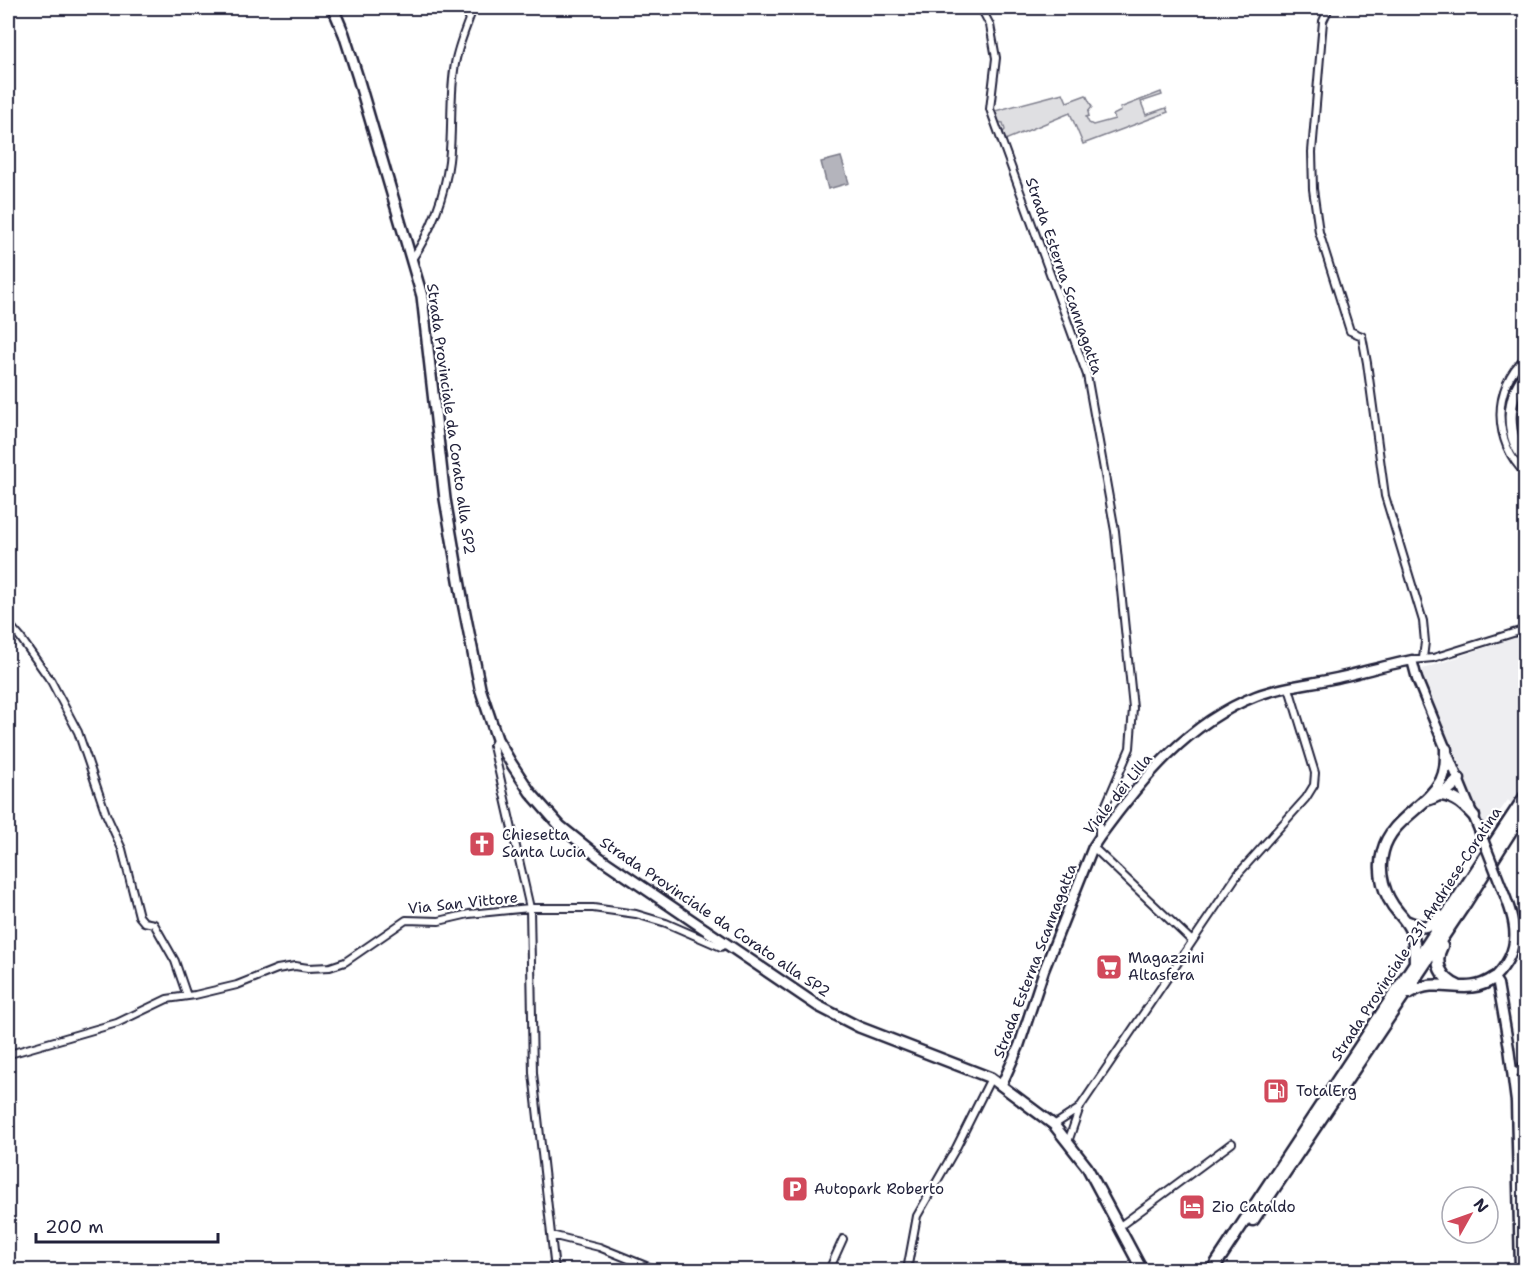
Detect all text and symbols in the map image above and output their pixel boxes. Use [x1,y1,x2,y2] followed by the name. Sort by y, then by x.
[1021,175,1107,378] street label: Strada Esterna Scannagatta
[422,282,480,556] street label: Strada Provinciale da Corato alla SP2
[1079,749,1157,839] street label: Viale dei Lilla
[1326,802,1506,1065] street label: Strada Provinciale 231 Andriese-Coratina
[502,825,586,862] place label: Chiesetta Santa Lucia
[467,829,497,859] church icon: Chiesetta Santa Lucia
[596,832,834,1002] street label: Strada Provinciale da Corato alla SP2
[989,860,1082,1061] street label: Strada Esterna Scannagatta
[407,887,519,919] street label: Via San Vittore
[1128,948,1204,985] place label: Magazzini Altasfera
[1094,952,1124,982] supermarket icon: Magazzini Altasfera
[1261,1076,1291,1106] fuel station icon: TotalErg
[1296,1081,1357,1101] place label: TotalErg
[780,1174,810,1204] parking icon: Autopark Roberto
[814,1179,944,1199] place label: Autopark Roberto
[1440,1185,1500,1245] north arrow
[1177,1192,1207,1222] hotel icon: Zio Cataldo
[1469,1194,1493,1217] text: N
[1212,1197,1296,1217] place label: Zio Cataldo
[36,1206,218,1244] scale bar
[45,1215,104,1239] text: 200 m

